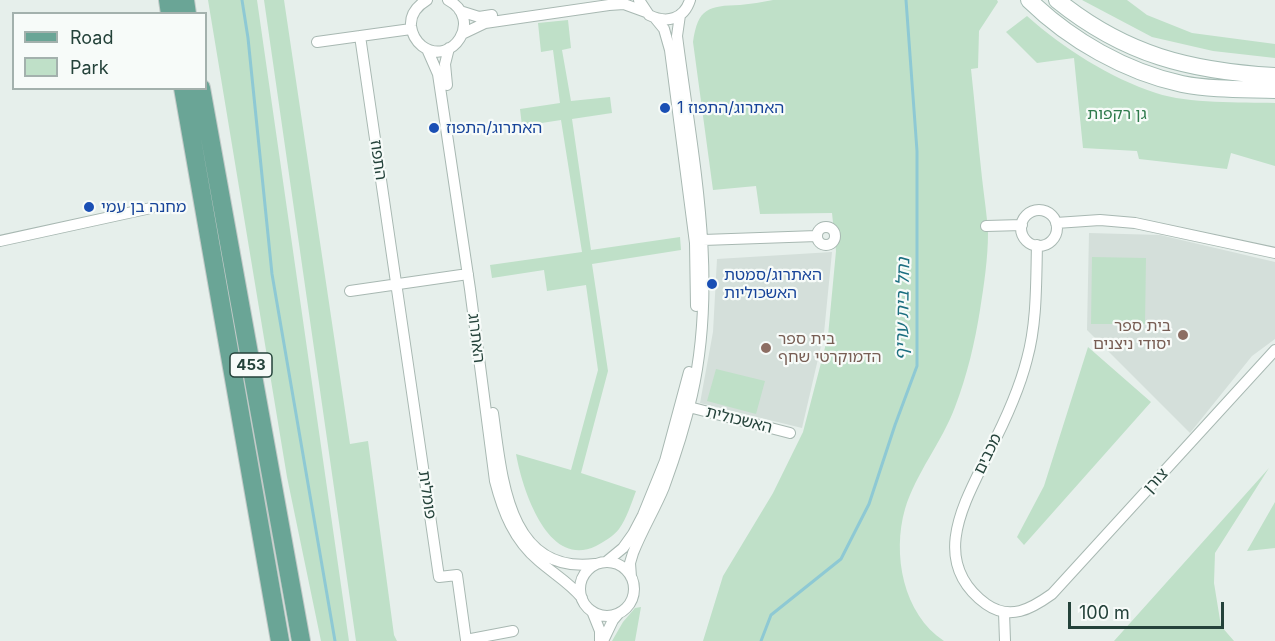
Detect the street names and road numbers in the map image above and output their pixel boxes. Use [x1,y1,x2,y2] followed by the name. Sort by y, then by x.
[366,139,390,181] street label: התפוז
[463,312,489,364] street label: האתרוג
[230,353,272,377] road number: 453
[704,402,774,438] street label: האשכולית
[970,431,1006,477] street label: מכבים
[1140,465,1172,497] street label: צורן
[414,470,440,520] street label: פומלית

